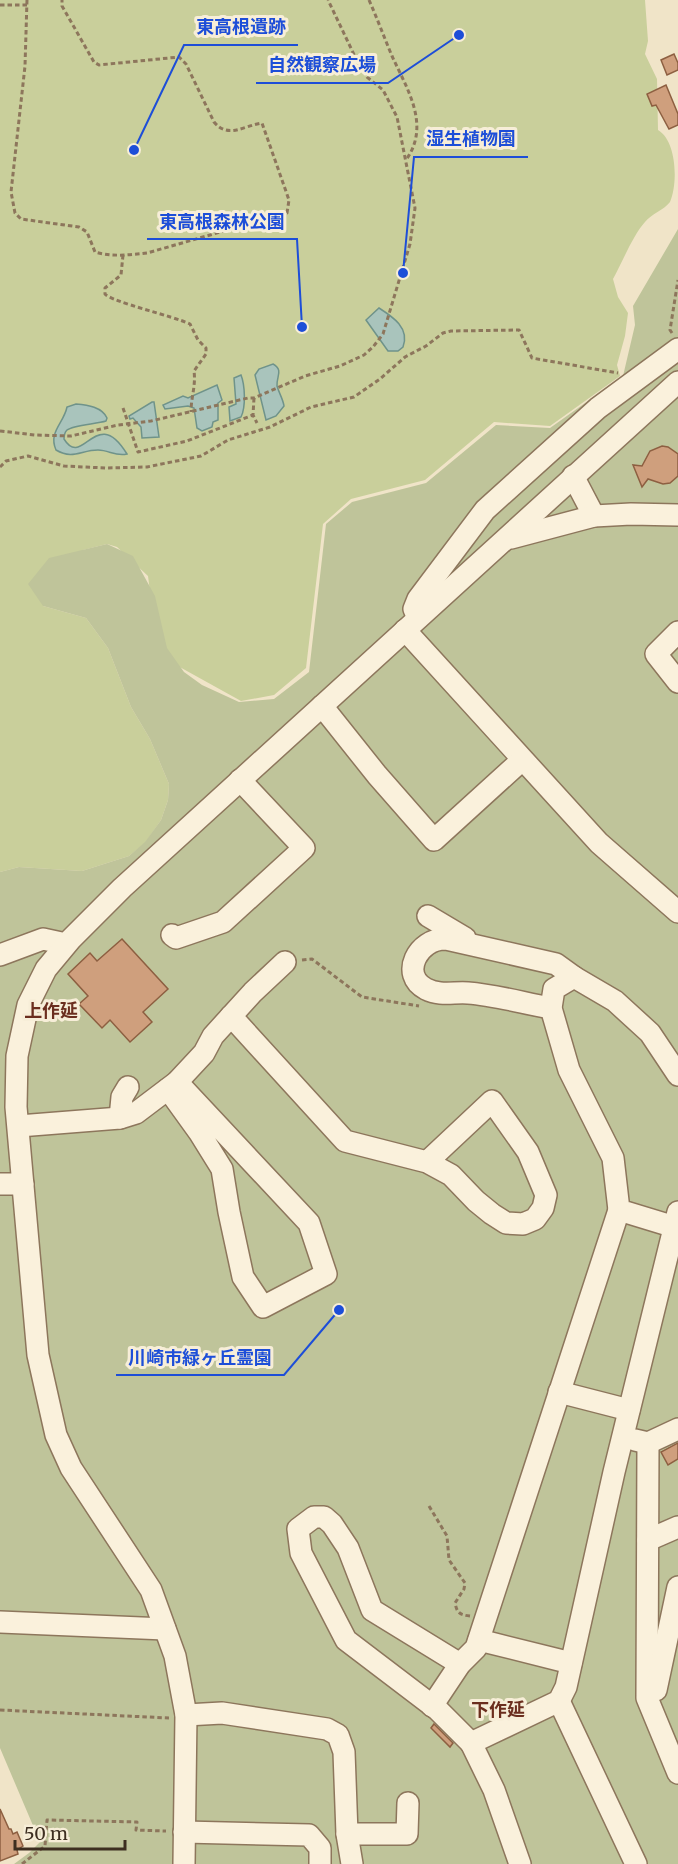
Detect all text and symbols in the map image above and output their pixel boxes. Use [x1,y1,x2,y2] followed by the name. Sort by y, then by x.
[184,9,298,45] callout: 東高根遺跡
[196,15,286,38] text: 東高根遺跡
[256,47,388,83] callout: 自然観察広場
[268,53,376,76] text: 自然観察広場
[414,121,528,157] callout: 湿生植物園
[426,127,516,150] text: 湿生植物園
[147,203,297,239] callout: 東高根森林公園
[159,210,285,233] text: 東高根森林公園
[24,999,78,1022] district label: 上作延
[116,1339,284,1375] callout: 川崎市緑ヶ丘霊園
[128,1346,272,1369] text: 川崎市緑ヶ丘霊園
[471,1698,525,1721] district label: 下作延
[15,1813,124,1851] scale bar
[24,1822,68,1845] text: 50 m

